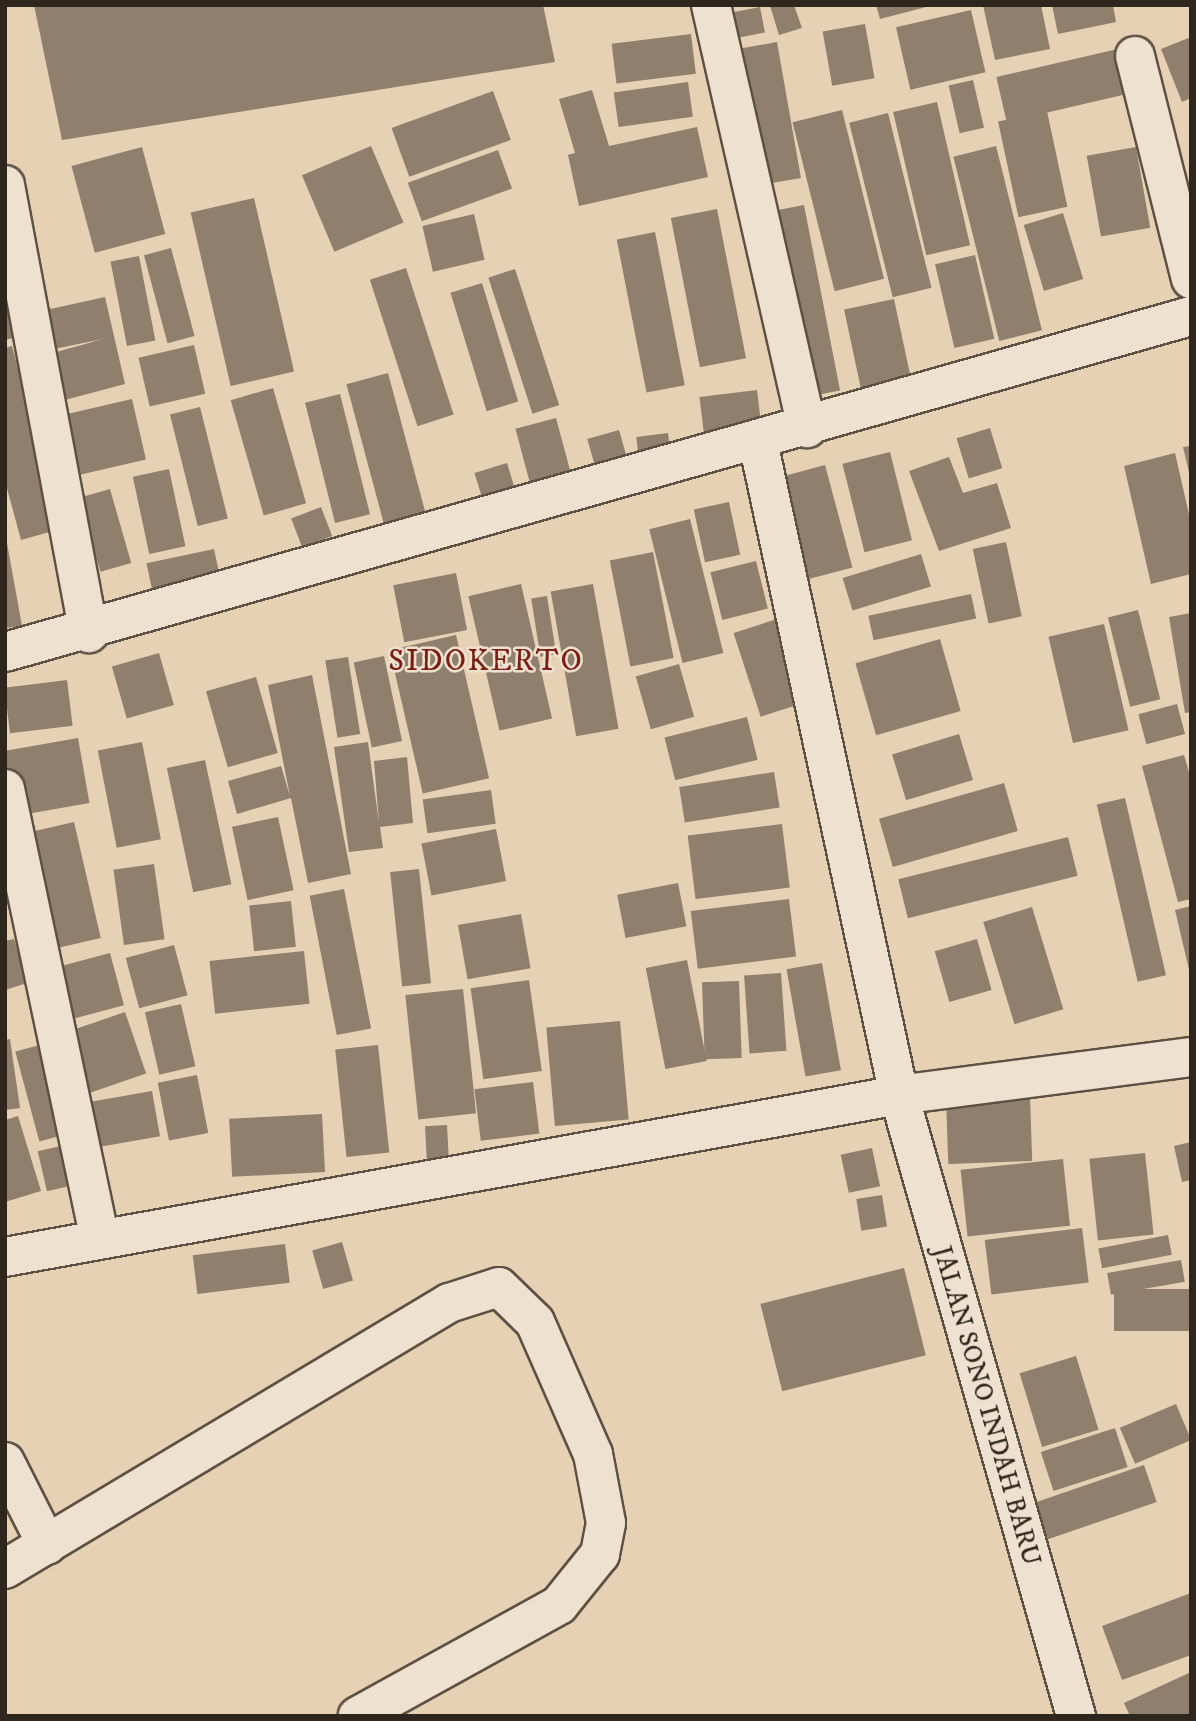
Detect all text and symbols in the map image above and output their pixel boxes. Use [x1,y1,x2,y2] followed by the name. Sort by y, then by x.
[389,644,583,680] district label: SIDOKERTO
[925,1243,1047,1569] street label: JALAN SONO INDAH BARU

